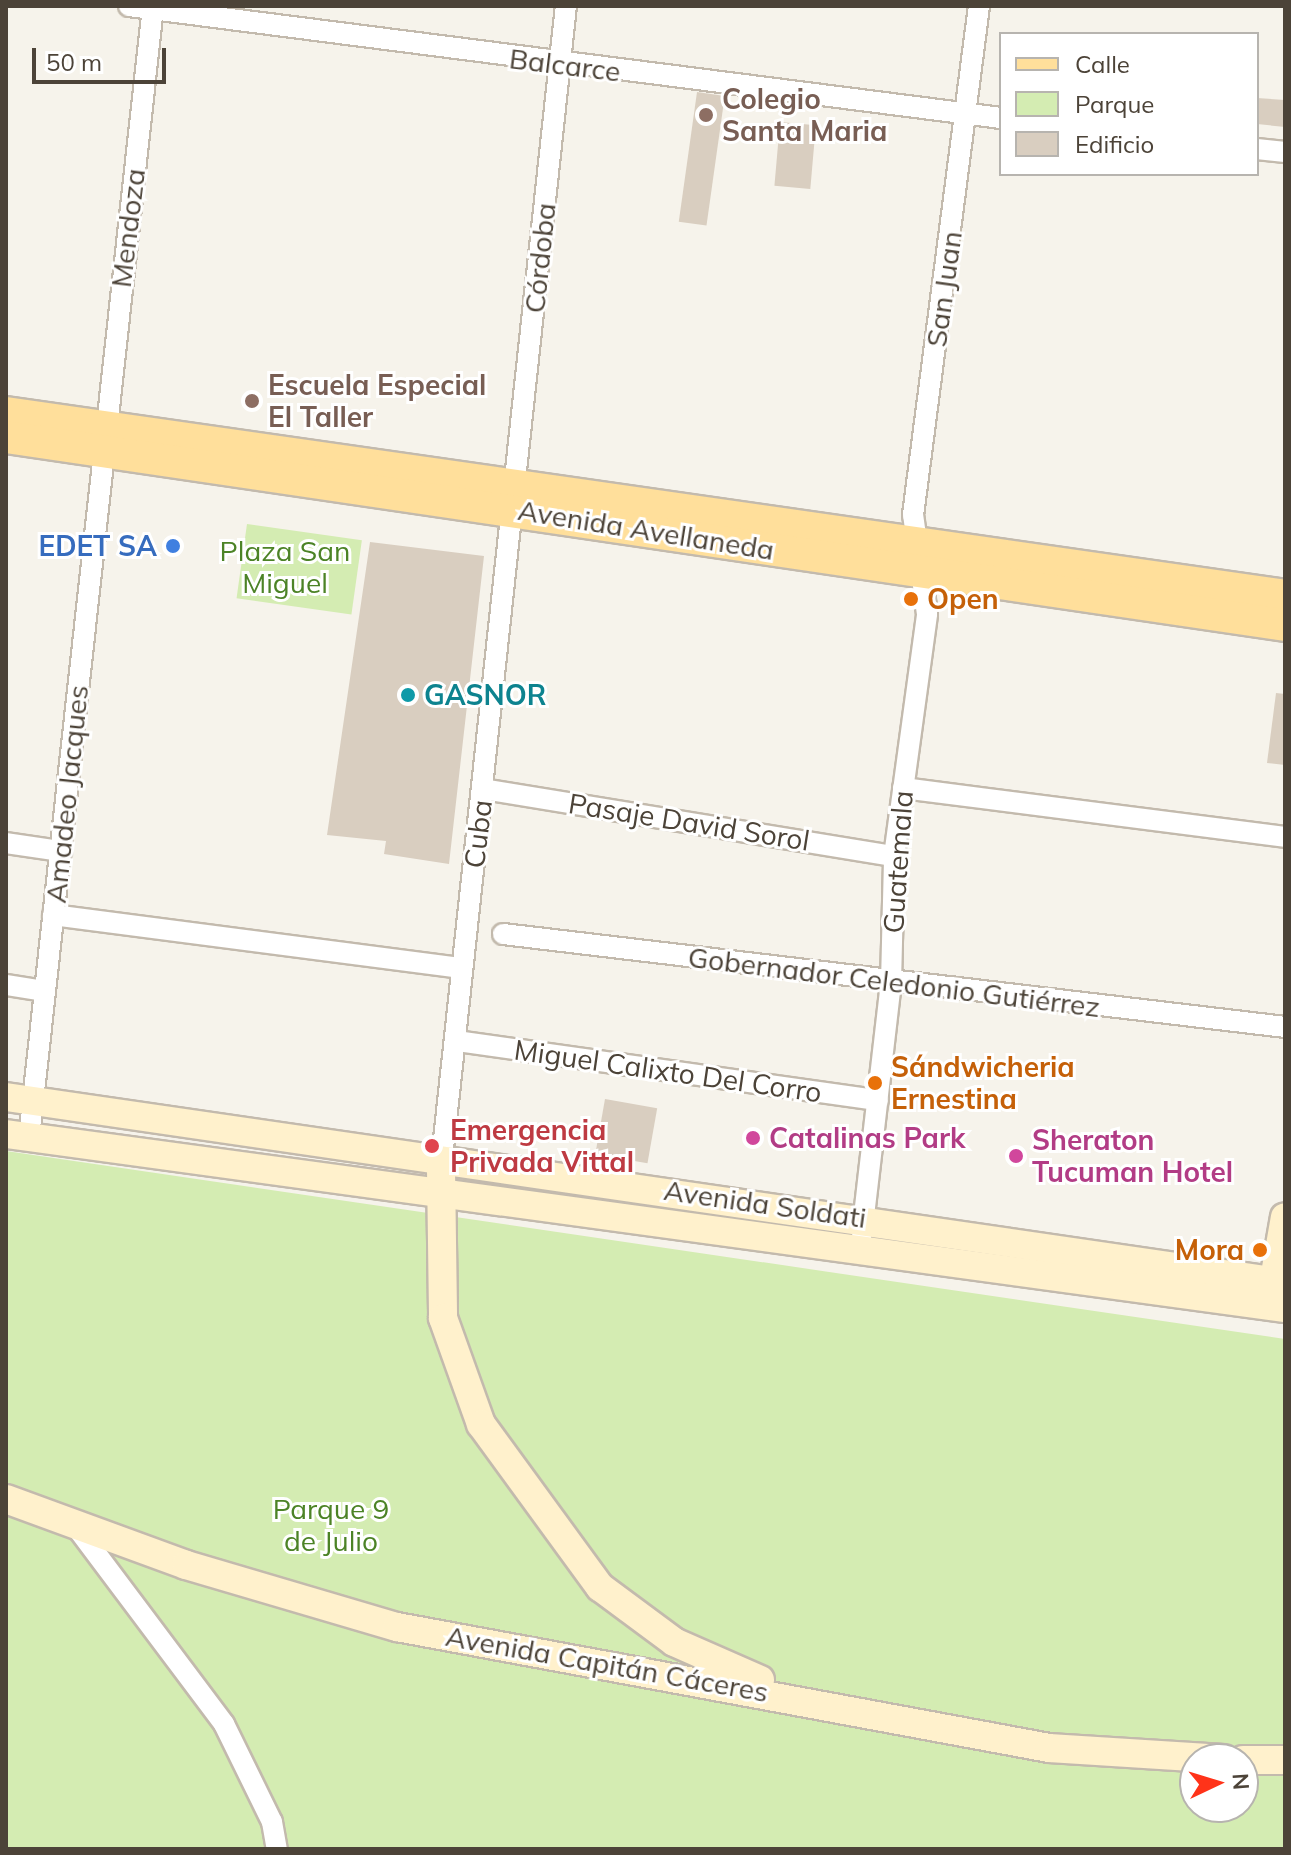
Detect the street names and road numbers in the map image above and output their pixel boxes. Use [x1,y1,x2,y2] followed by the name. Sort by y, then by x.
[507,42,623,88] street label: Balcarce
[104,167,152,289] street label: Mendoza
[518,201,562,315] street label: Córdoba
[919,229,969,349] street label: San Juan
[516,493,776,567] street label: Avenida Avellaneda
[39,683,95,905] street label: Amadeo Jacques
[566,786,812,858] street label: Pasaje David Sorol
[876,789,920,935] street label: Guatemala
[457,798,499,870] street label: Cuba
[686,940,1102,1024] street label: Gobernador Celedonio Gutiérrez
[512,1033,824,1109] street label: Miguel Calixto Del Corro
[662,1173,868,1235] street label: Avenida Soldati
[443,1619,771,1709] street label: Avenida Capitán Cáceres

